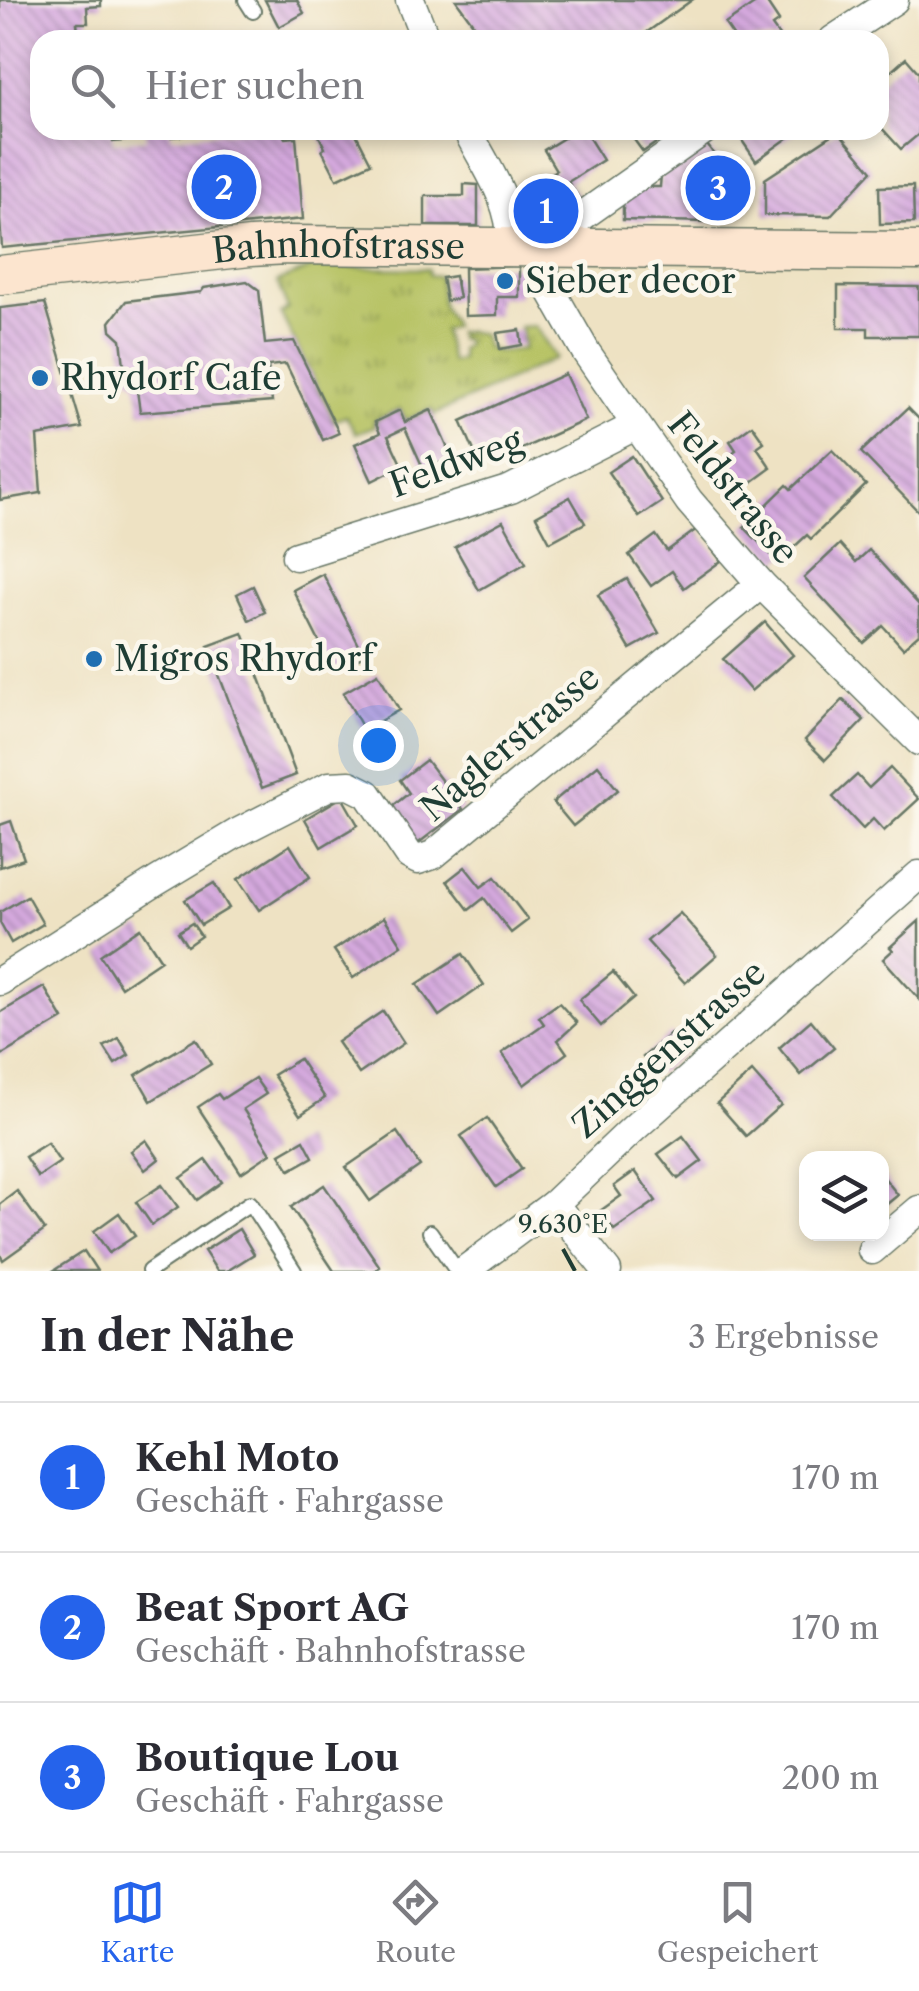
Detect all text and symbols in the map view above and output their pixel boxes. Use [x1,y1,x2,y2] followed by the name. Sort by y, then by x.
[30,30,889,140] search box
[65,58,120,113] icon: search
[145,62,365,109] text: Hier suchen
[192,150,256,224] pin: 2
[686,150,750,226] pin: 3
[514,174,578,248] pin: 1
[210,222,465,272] street label: Bahnhofstrasse
[525,259,736,302] place label: Sieber decor
[494,270,516,292] marker: Sieber decor
[60,356,282,399] place label: Rhydorf Cafe
[29,367,51,389] marker: Rhydorf Cafe
[659,403,808,572] street label: Feldstrasse
[383,418,529,506] street label: Feldweg
[114,637,377,680] place label: Migros Rhydorf
[83,648,105,670] marker: Migros Rhydorf
[412,655,608,830] street label: Naglerstrasse
[353,720,404,771] your location
[563,951,774,1147] street label: Zinggenstrasse
[799,1151,889,1241] map controls
[799,1151,889,1241] button: layers
[518,1209,608,1240] text: 9.630°E
[40,1310,294,1362] text: In der Nähe
[688,1317,879,1356] text: 3 Ergebnisse
[135,1434,339,1481] text: Kehl Moto
[65,1458,80,1497] text: 1
[791,1458,879,1497] text: 170 m
[135,1481,444,1520] text: Geschäft · Fahrgasse
[135,1584,409,1631] text: Beat Sport AG
[63,1608,82,1647] text: 2
[791,1608,879,1647] text: 170 m
[135,1631,526,1670] text: Geschäft · Bahnhofstrasse
[135,1734,399,1781] text: Boutique Lou
[63,1758,82,1797] text: 3
[782,1758,879,1797] text: 200 m
[135,1781,444,1820] text: Geschäft · Fahrgasse
[101,1875,174,1969] tab: Karte
[376,1875,456,1969] tab: Route
[657,1875,818,1969] tab: Gespeichert

